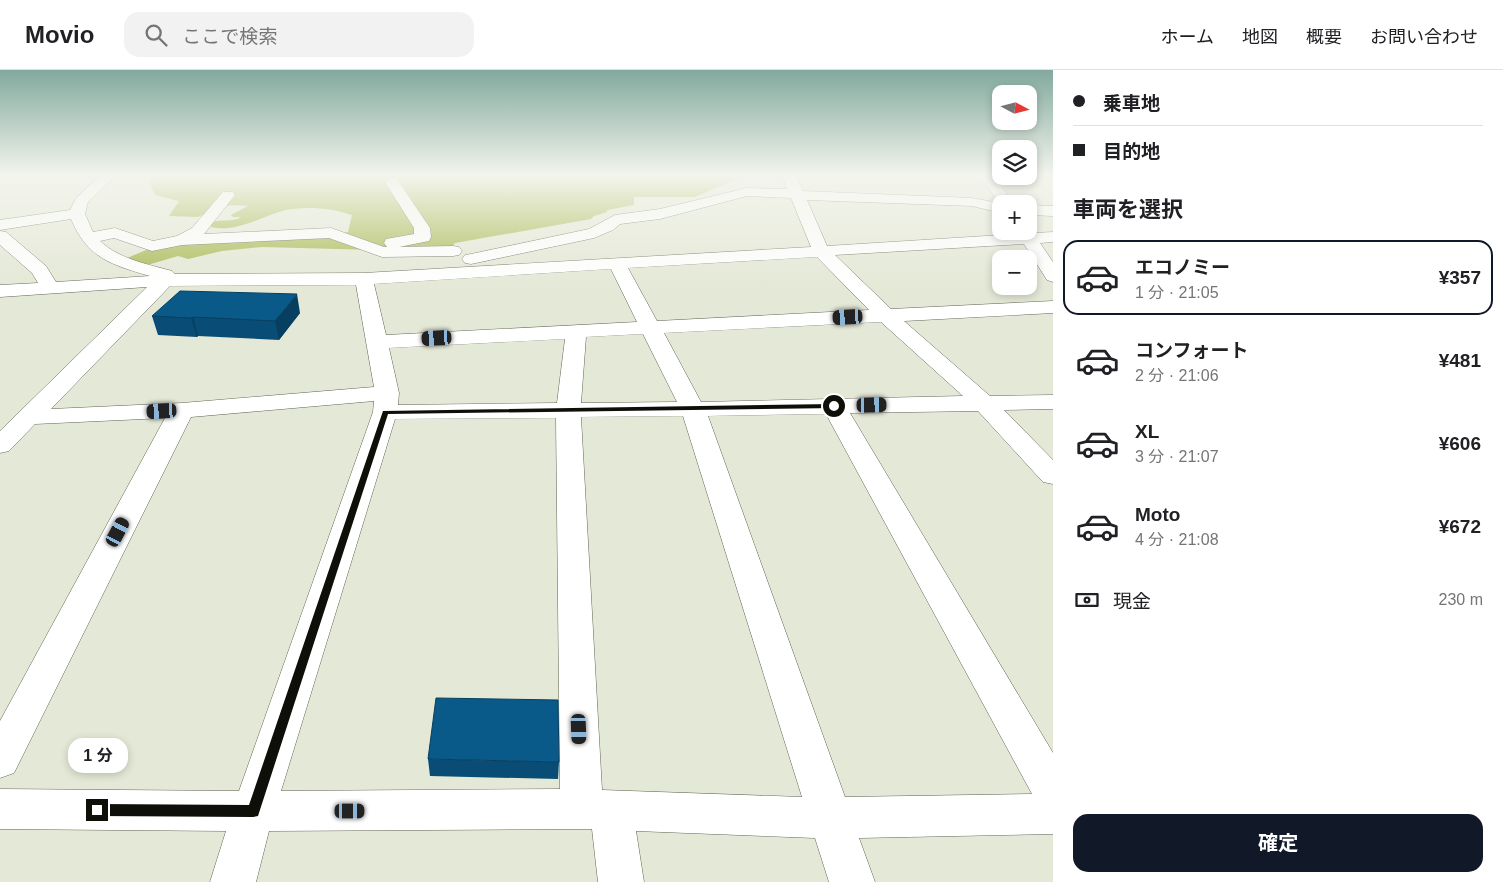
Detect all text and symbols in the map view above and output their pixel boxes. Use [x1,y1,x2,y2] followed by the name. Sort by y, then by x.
[124,12,474,57] search box
[25,21,94,48] text: Movio
[142,21,170,49] icon: search
[182,26,277,47] text: ここで検索
[1161,27,1214,47] text: ホーム
[1242,27,1278,47] text: 地図
[1306,27,1342,47] text: 概要
[1370,27,1478,47] text: お問い合わせ
[992,85,1038,130] north arrow
[992,85,1037,295] map controls
[1103,93,1160,114] text: 乗車地
[992,140,1037,185] button: layers
[1103,141,1160,162] text: 目的地
[992,195,1037,240] button: +
[1073,197,1183,222] text: 車両を選択
[992,250,1037,295] button: −
[1075,255,1120,300] icon: car
[1135,257,1230,278] text: エコノミー
[1439,267,1481,288] text: ¥357
[1135,284,1219,301] text: 1 分 · 21:05
[832,309,863,325] car
[421,330,452,346] car
[1075,338,1120,383] icon: car
[1135,340,1248,361] text: コンフォート
[1439,350,1481,371] text: ¥481
[1135,367,1219,384] text: 2 分 · 21:06
[823,395,845,417] route start
[856,397,887,413] car
[146,403,177,419] car
[1075,421,1120,466] icon: car
[1135,421,1159,442] text: XL
[1439,433,1481,454] text: ¥606
[1135,448,1219,465] text: 3 分 · 21:07
[1075,504,1120,549] icon: car
[1135,504,1180,525] text: Moto
[104,515,131,549] car
[1439,516,1481,537] text: ¥672
[1135,531,1219,548] text: 4 分 · 21:08
[1073,586,1101,614] icon: cash
[1113,591,1151,612] text: 現金
[1439,591,1483,608] text: 230 m
[570,714,587,744] car
[67,738,127,772] callout: 1 分
[83,747,113,764] text: 1 分
[86,799,108,821] route end
[335,804,365,819] car
[1073,814,1483,872] button: 確定

